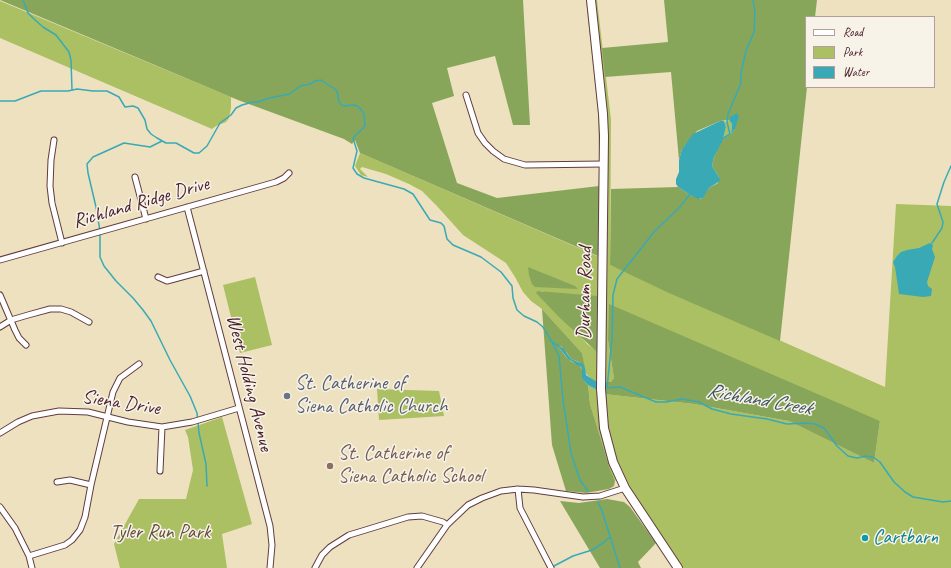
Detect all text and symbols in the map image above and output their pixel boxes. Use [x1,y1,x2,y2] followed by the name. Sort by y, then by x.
[805,16,935,88] legend
[843,24,863,40] text: Road
[843,44,862,60] text: Park
[843,64,869,80] text: Water
[70,172,212,234] street label: Richland Ridge Drive
[572,246,598,340] street label: Durham Road
[220,312,278,454] street label: West Holding Avenue
[295,372,447,419] place label: St. Catherine of Siena Catholic Church
[705,378,813,422] water label: Richland Creek
[80,385,162,421] street label: Siena Drive
[282,391,292,401] marker: St. Catherine of Siena Catholic Church
[338,442,483,489] place label: St. Catherine of Siena Catholic School
[325,461,335,471] marker: St. Catherine of Siena Catholic School
[110,521,210,545] park label: Tyler Run Park
[873,526,938,550] place label: Cartbarn
[860,533,870,543] marker: Cartbarn

